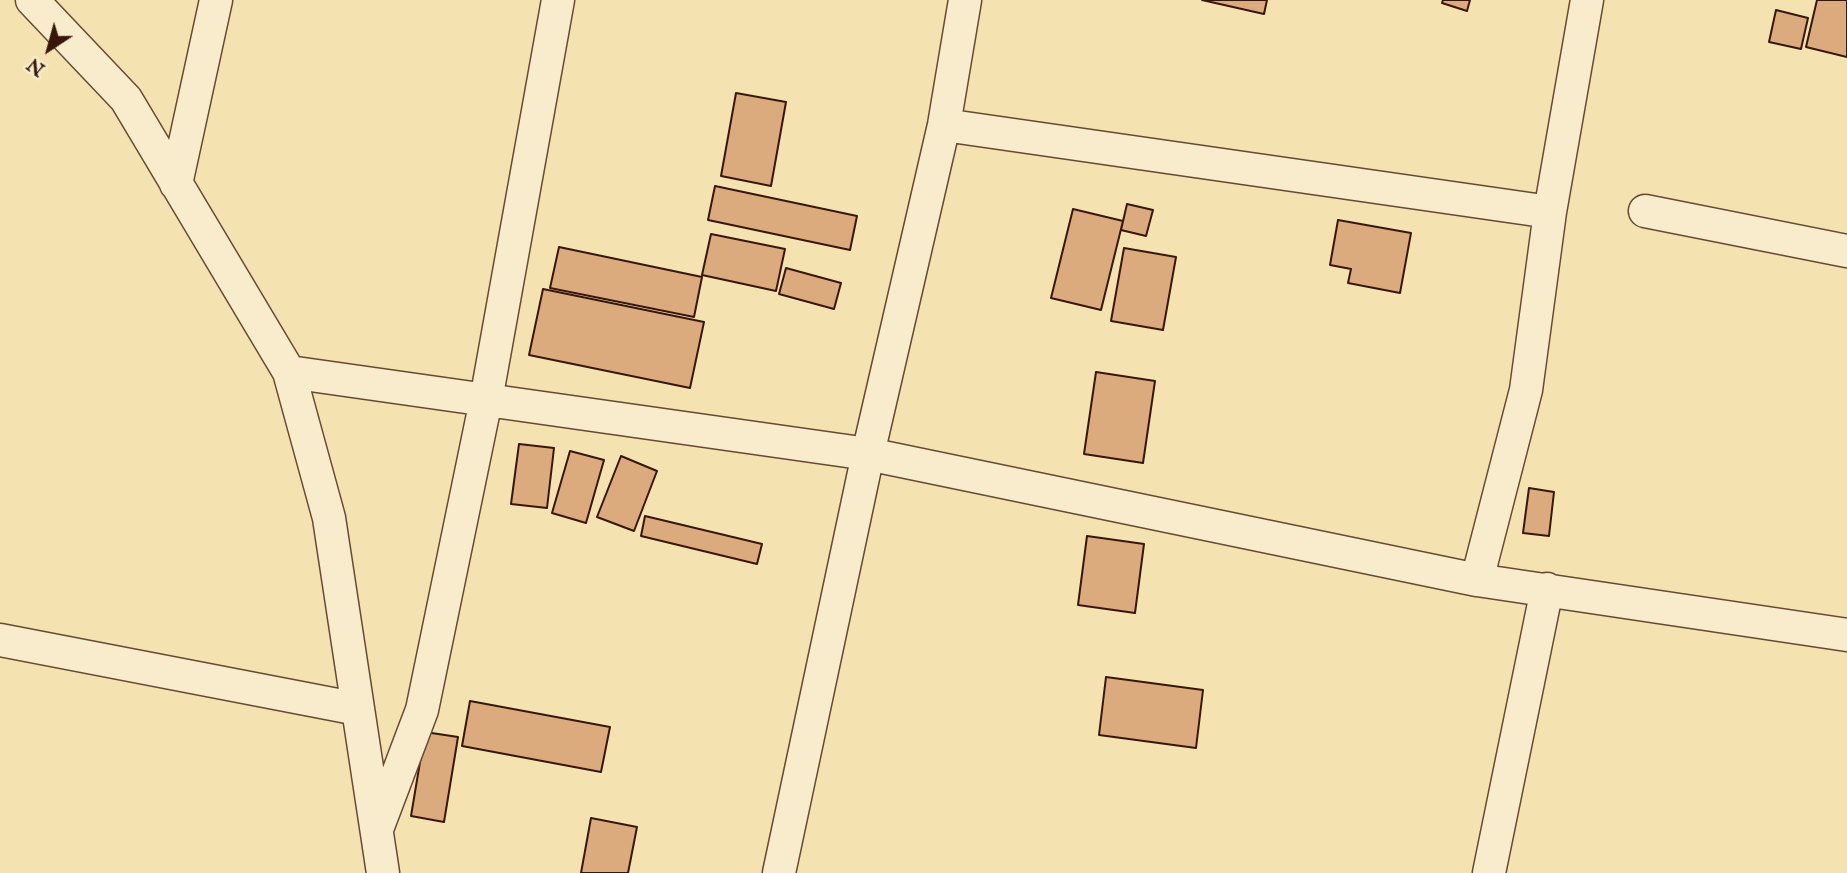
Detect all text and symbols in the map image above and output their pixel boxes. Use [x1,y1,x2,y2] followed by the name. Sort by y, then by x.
[14,14,84,84] north arrow
[23,51,50,81] text: N

